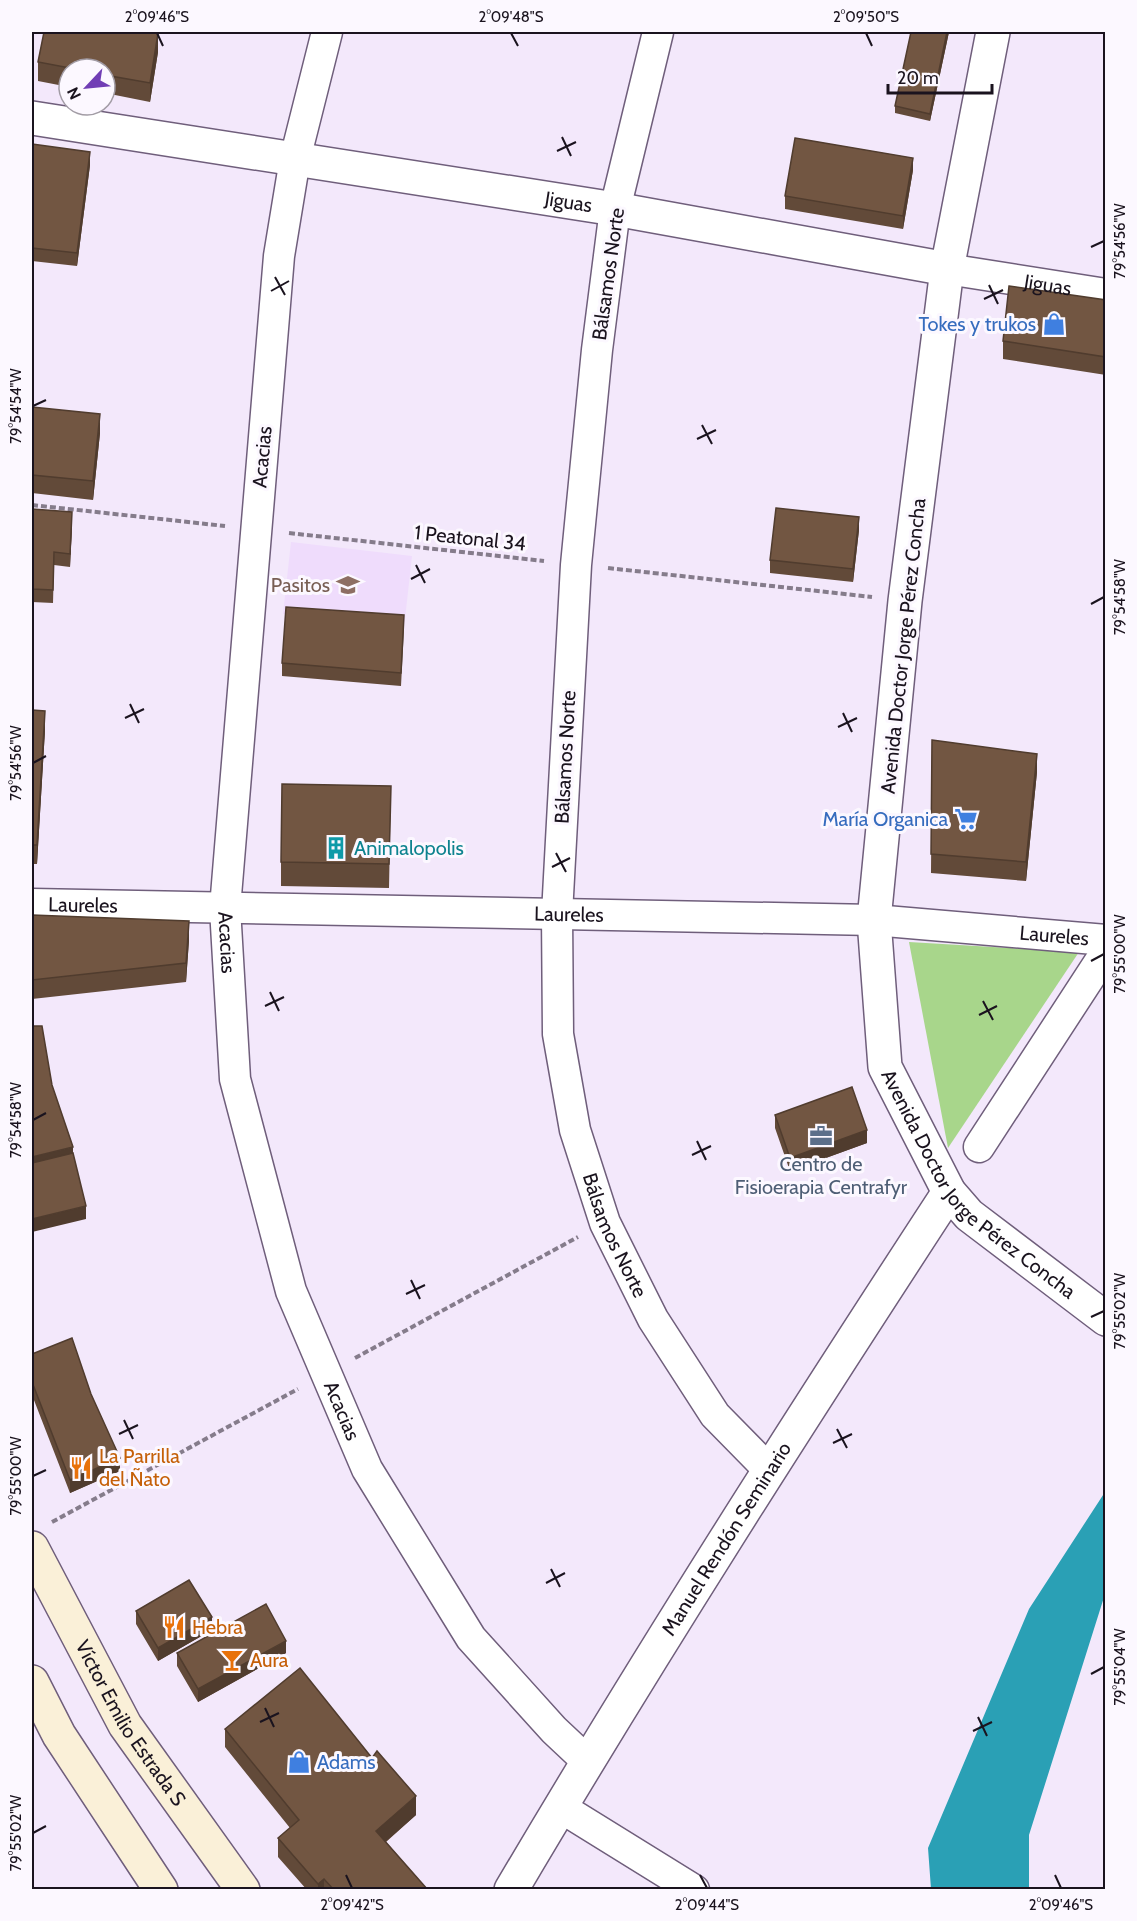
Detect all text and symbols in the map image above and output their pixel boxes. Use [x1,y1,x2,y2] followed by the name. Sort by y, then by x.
[125,8,189,26] text: 2°09'46"S
[479,8,544,26] text: 2°09'48"S
[833,8,899,26] text: 2°09'50"S
[57,57,117,117] north arrow
[888,57,992,95] scale bar
[897,67,939,89] text: 20 m
[63,84,85,103] text: N
[542,186,594,217] street label: Jiguas
[1111,203,1129,279] text: 79°54'56"W
[587,206,629,342] street label: Bálsamos Norte
[1021,269,1073,300] street label: Jiguas
[1041,311,1067,337] shop icon: Tokes y trukos
[918,312,1036,336] place label: Tokes y trukos
[7,368,25,444] text: 79°54'54"W
[247,425,277,489] street label: Acacias
[876,497,931,795] street label: Avenida Doctor Jorge Pérez Concha
[413,520,527,556] street label: 1 Peatonal 34
[1111,558,1129,635] text: 79°54'58"W
[335,572,361,598] school or university icon: Pasitos
[271,573,330,597] place label: Pasitos
[550,690,580,824] street label: Bálsamos Norte
[7,725,25,801] text: 79°54'56"W
[953,806,979,832] supermarket icon: María Organica
[823,807,948,831] place label: María Organica
[323,835,349,861] building icon: Animalopolis
[354,836,464,860] place label: Animalopolis
[48,892,118,918] street label: Laureles
[534,902,604,927] street label: Laureles
[213,911,241,974] street label: Acacias
[1111,914,1129,994] text: 79°55'00"W
[1018,921,1090,950] street label: Laureles
[876,1065,1081,1304] street label: Avenida Doctor Jorge Pérez Concha
[7,1081,25,1158] text: 79°54'58"W
[808,1123,834,1149] office icon: Centro de Fisioerapia Centrafyr
[735,1152,908,1199] place label: Centro de Fisioerapia Centrafyr
[578,1170,652,1301] street label: Bálsamos Norte
[1111,1272,1129,1349] text: 79°55'02"W
[319,1377,365,1444] street label: Acacias
[7,1436,25,1516] text: 79°55'00"W
[656,1438,796,1640] street label: Manuel Rendón Seminario
[99,1444,180,1491] place label: La Parrilla del Ñato
[68,1455,94,1481] restaurant icon: La Parrilla del Ñato
[161,1614,187,1640] restaurant icon: Hebra
[192,1615,243,1639] place label: Hebra
[1111,1628,1129,1706] text: 79°55'04"W
[70,1636,191,1811] street label: Víctor Emilio Estrada S
[219,1647,245,1673] bar icon: Aura
[250,1648,289,1672] place label: Aura
[286,1749,312,1775] shop icon: Adams
[317,1750,376,1774] place label: Adams
[7,1794,25,1871] text: 79°55'02"W
[320,1896,384,1914] text: 2°09'42"S
[675,1896,739,1914] text: 2°09'44"S
[1029,1896,1093,1914] text: 2°09'46"S

